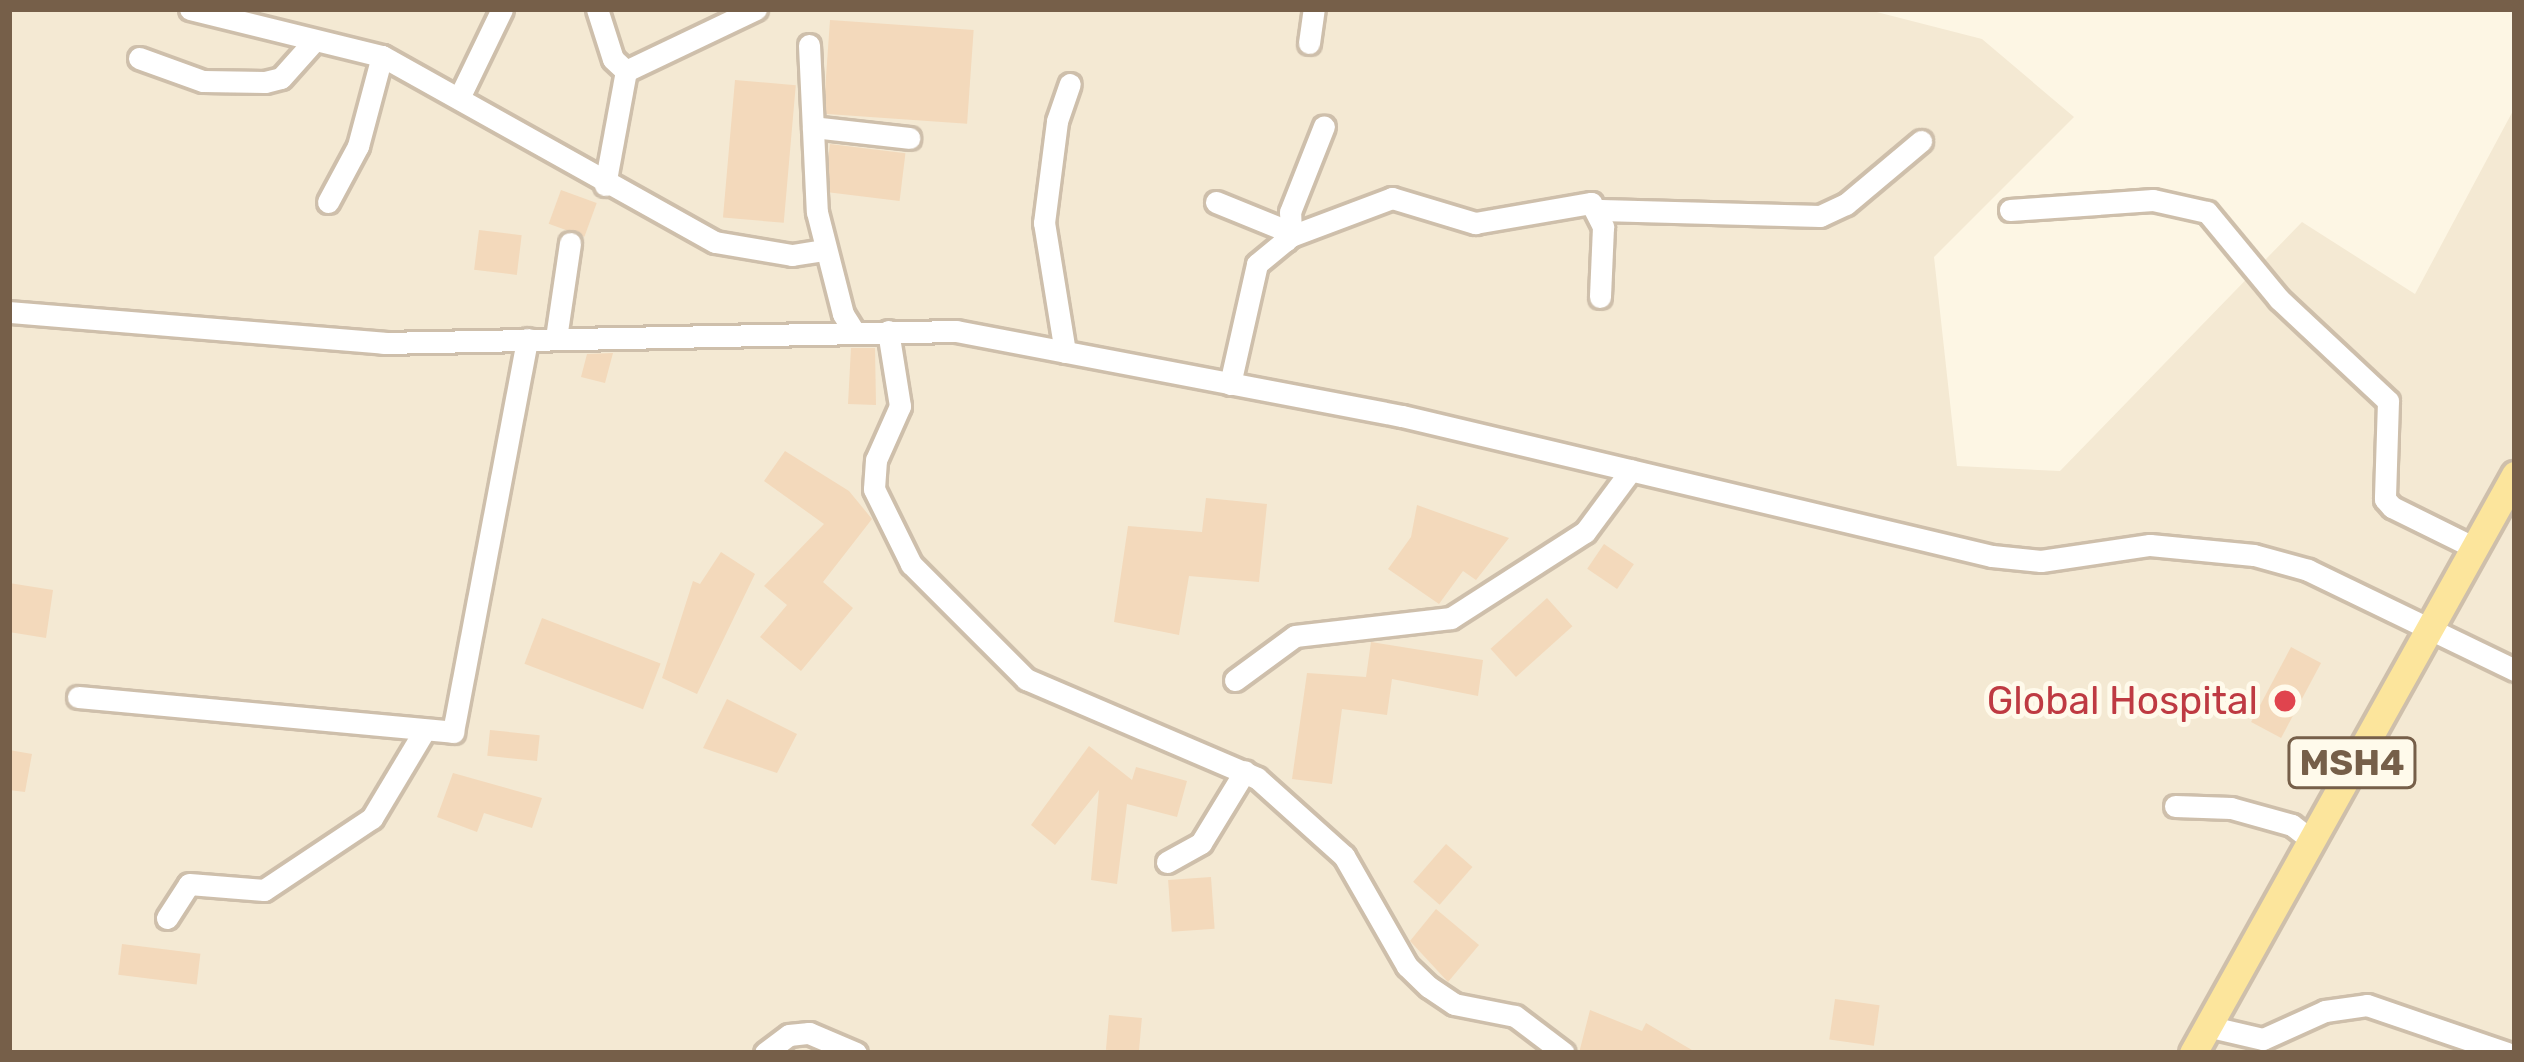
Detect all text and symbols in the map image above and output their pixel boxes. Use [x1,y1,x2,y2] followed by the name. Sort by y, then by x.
[1987,678,2258,724] place label: Global Hospital
[2269,685,2301,717] marker: Global Hospital
[2286,733,2418,793] road number: MSH4

